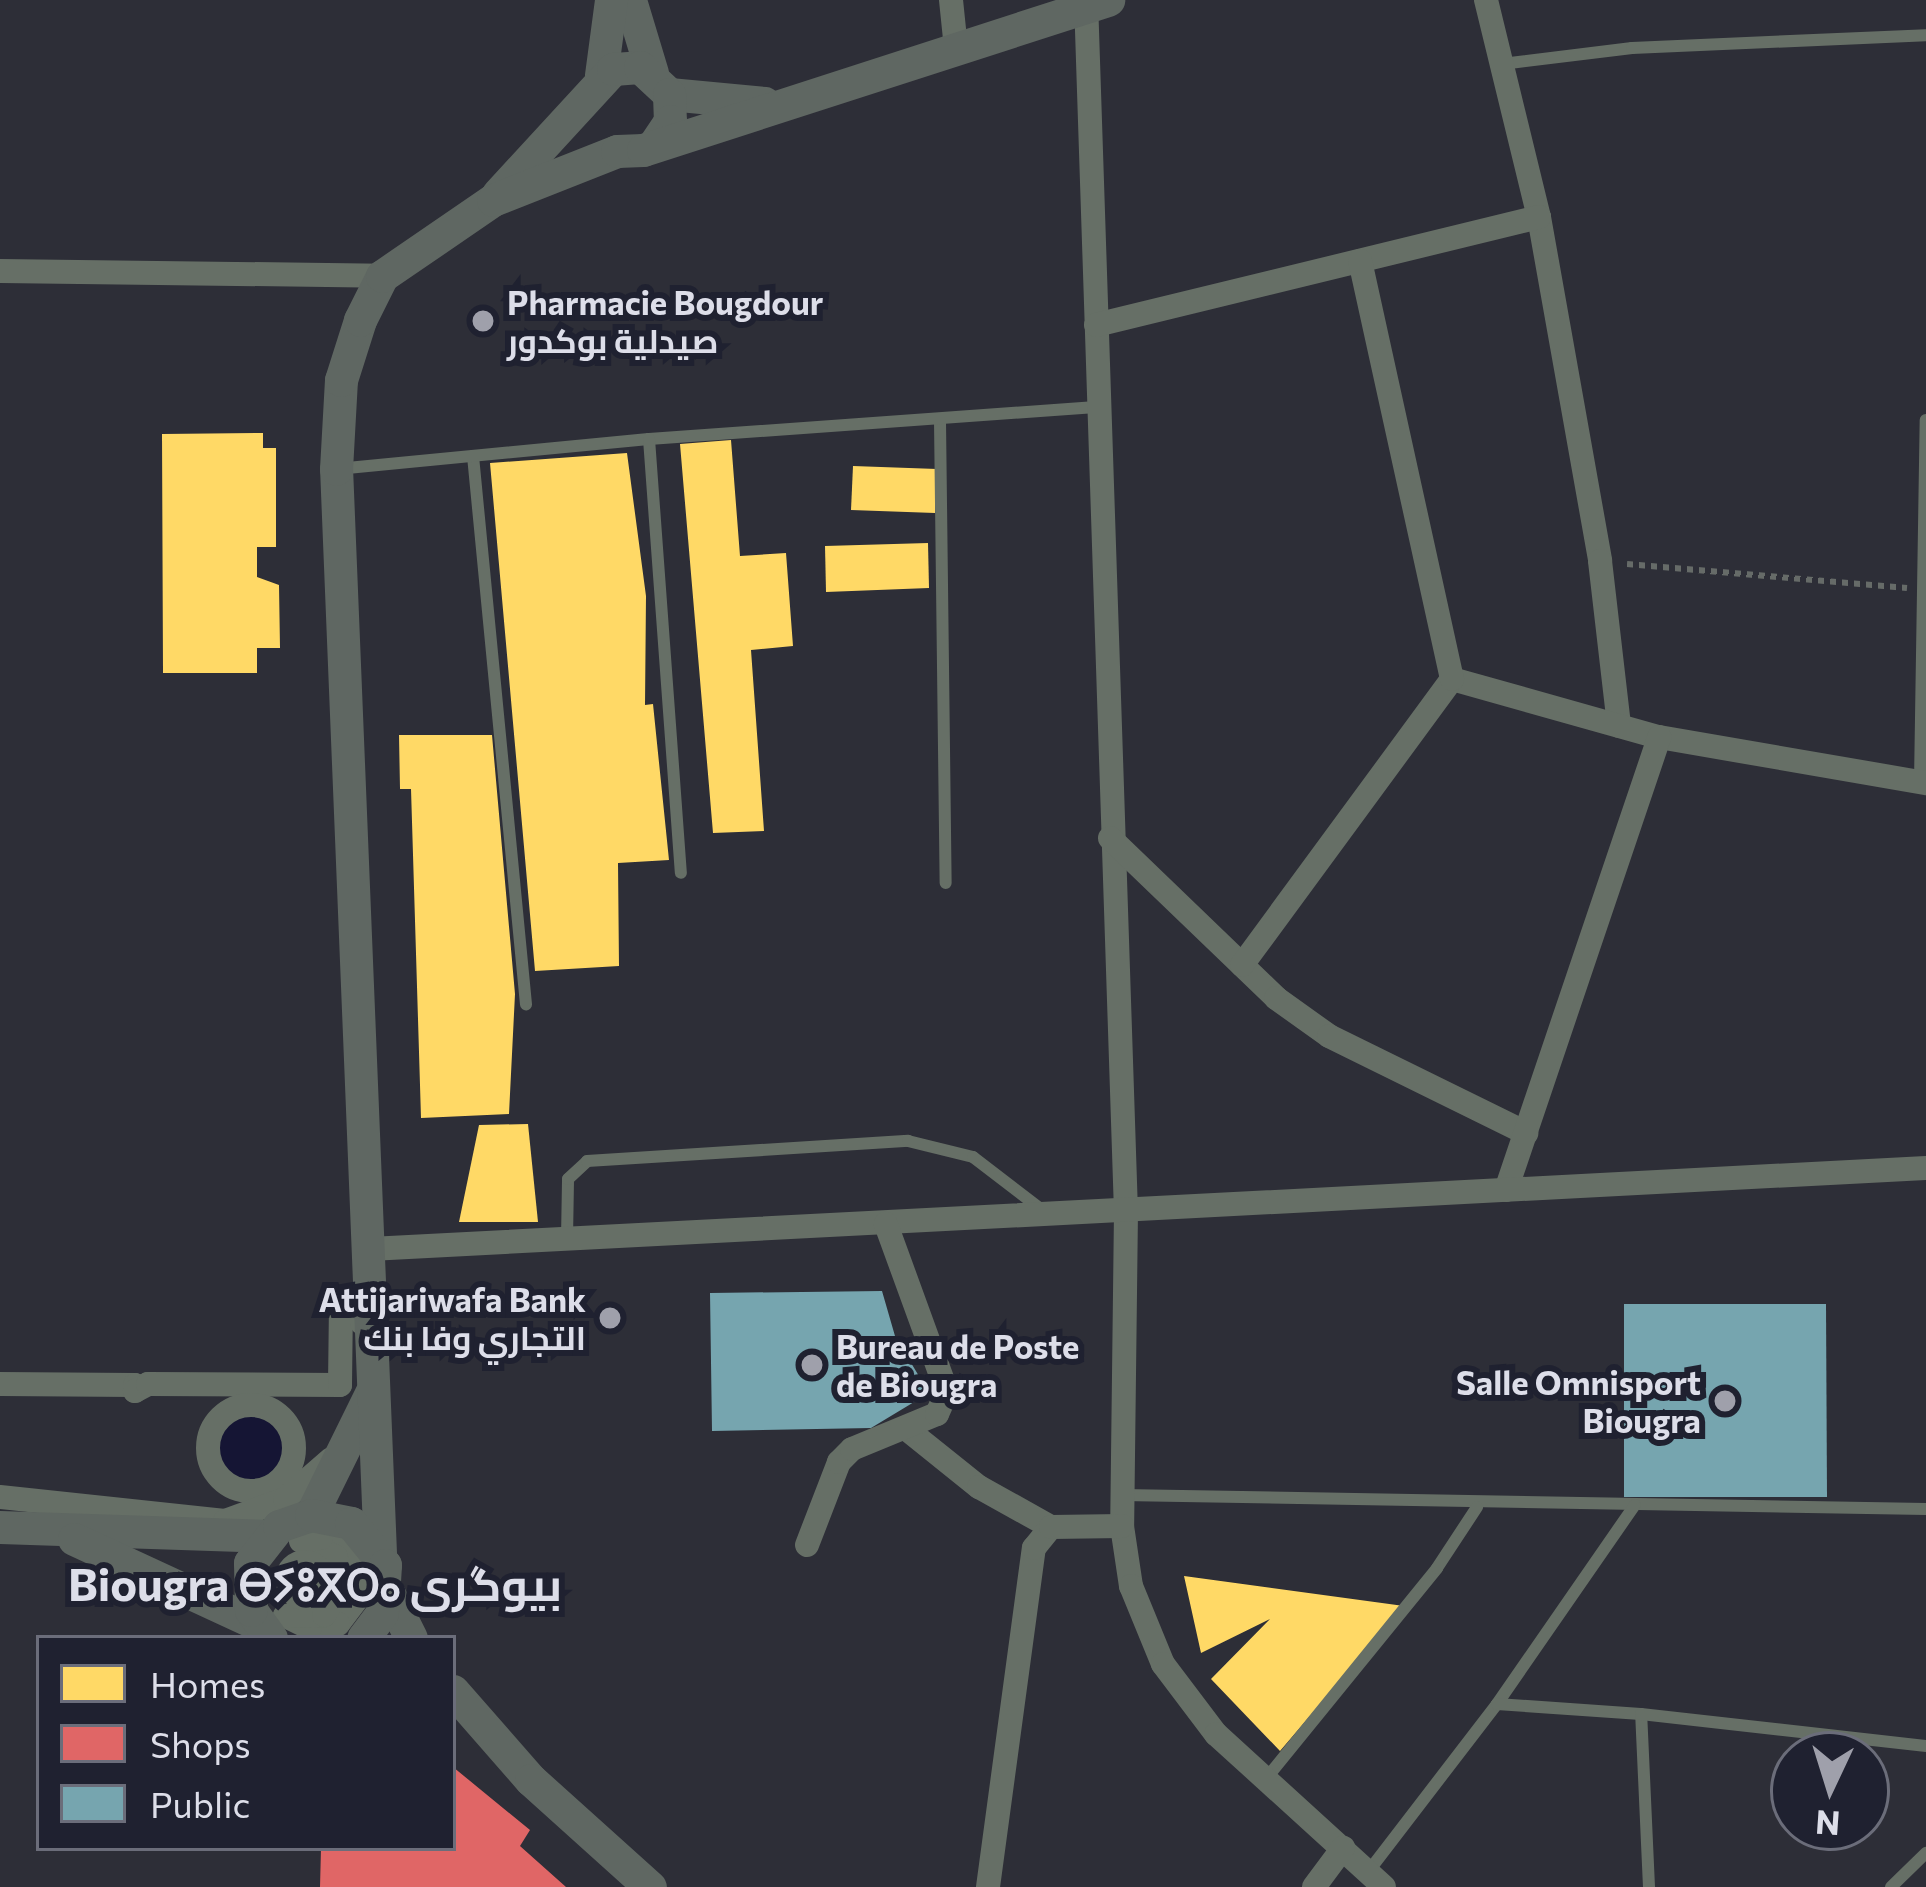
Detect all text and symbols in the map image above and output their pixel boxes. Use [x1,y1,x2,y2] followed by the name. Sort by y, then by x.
[507,282,823,360] place label: Pharmacie Bougdour صيدلية بوكدور
[470,308,496,334] marker: Pharmacie Bougdour صيدلية بوكدور
[319,1279,586,1357] place label: Attijariwafa Bank التجاري وفا بنك
[597,1305,623,1331] marker: Attijariwafa Bank التجاري وفا بنك
[836,1326,1079,1404] place label: Bureau de Poste de Biougra
[799,1352,825,1378] marker: Bureau de Poste de Biougra
[1456,1362,1701,1440] place label: Salle Omnisport Biougra
[1712,1388,1738,1414] marker: Salle Omnisport Biougra
[68,1556,562,1610] district label: Biougra ⴱⵢⵓⴳⵔⴰ بيوگرى
[36,1635,456,1851] legend
[150,1661,265,1705] text: Homes
[150,1721,251,1765] text: Shops
[1770,1731,1890,1851] north arrow
[150,1781,250,1825] text: Public
[1814,1803,1841,1846] text: N

